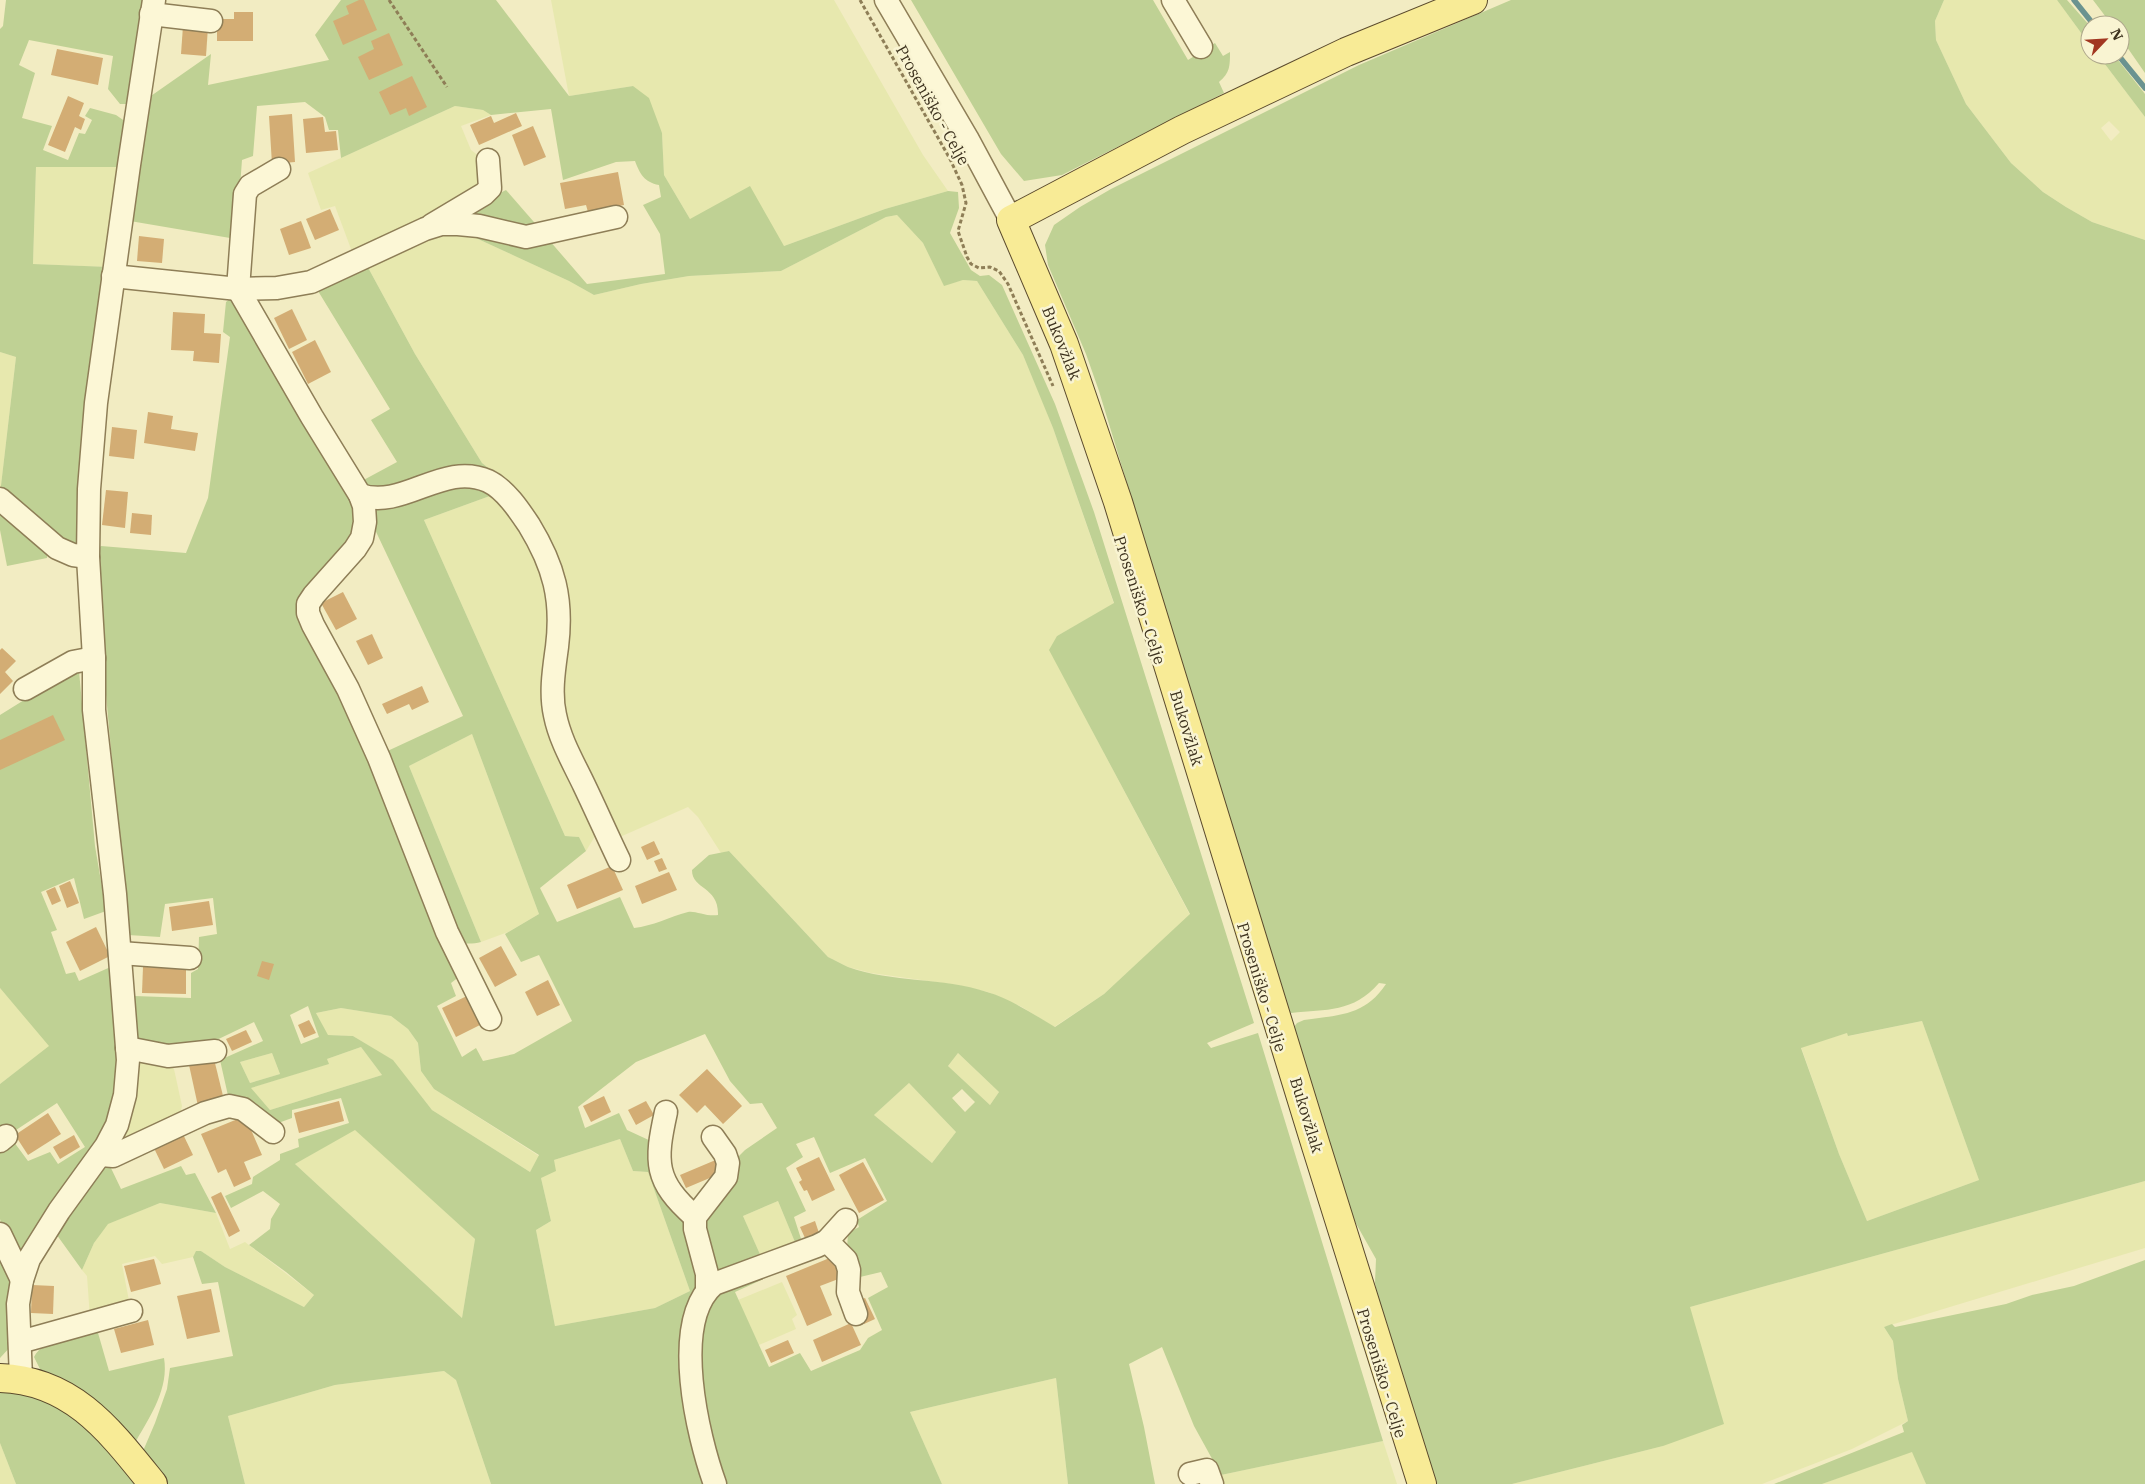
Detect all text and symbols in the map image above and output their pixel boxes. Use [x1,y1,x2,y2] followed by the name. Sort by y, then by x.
[2080,15,2130,65] north arrow
[2106,26,2127,43] text: N
[892,41,974,169] street label: Proseniško - Celje
[1038,303,1086,384] street label: Bukovžlak
[1110,533,1170,667] street label: Proseniško - Celje
[1166,688,1208,769] street label: Bukovžlak
[1233,920,1291,1054] street label: Proseniško - Celje
[1286,1075,1328,1156] street label: Bukovžlak
[1353,1306,1411,1440] street label: Proseniško - Celje

